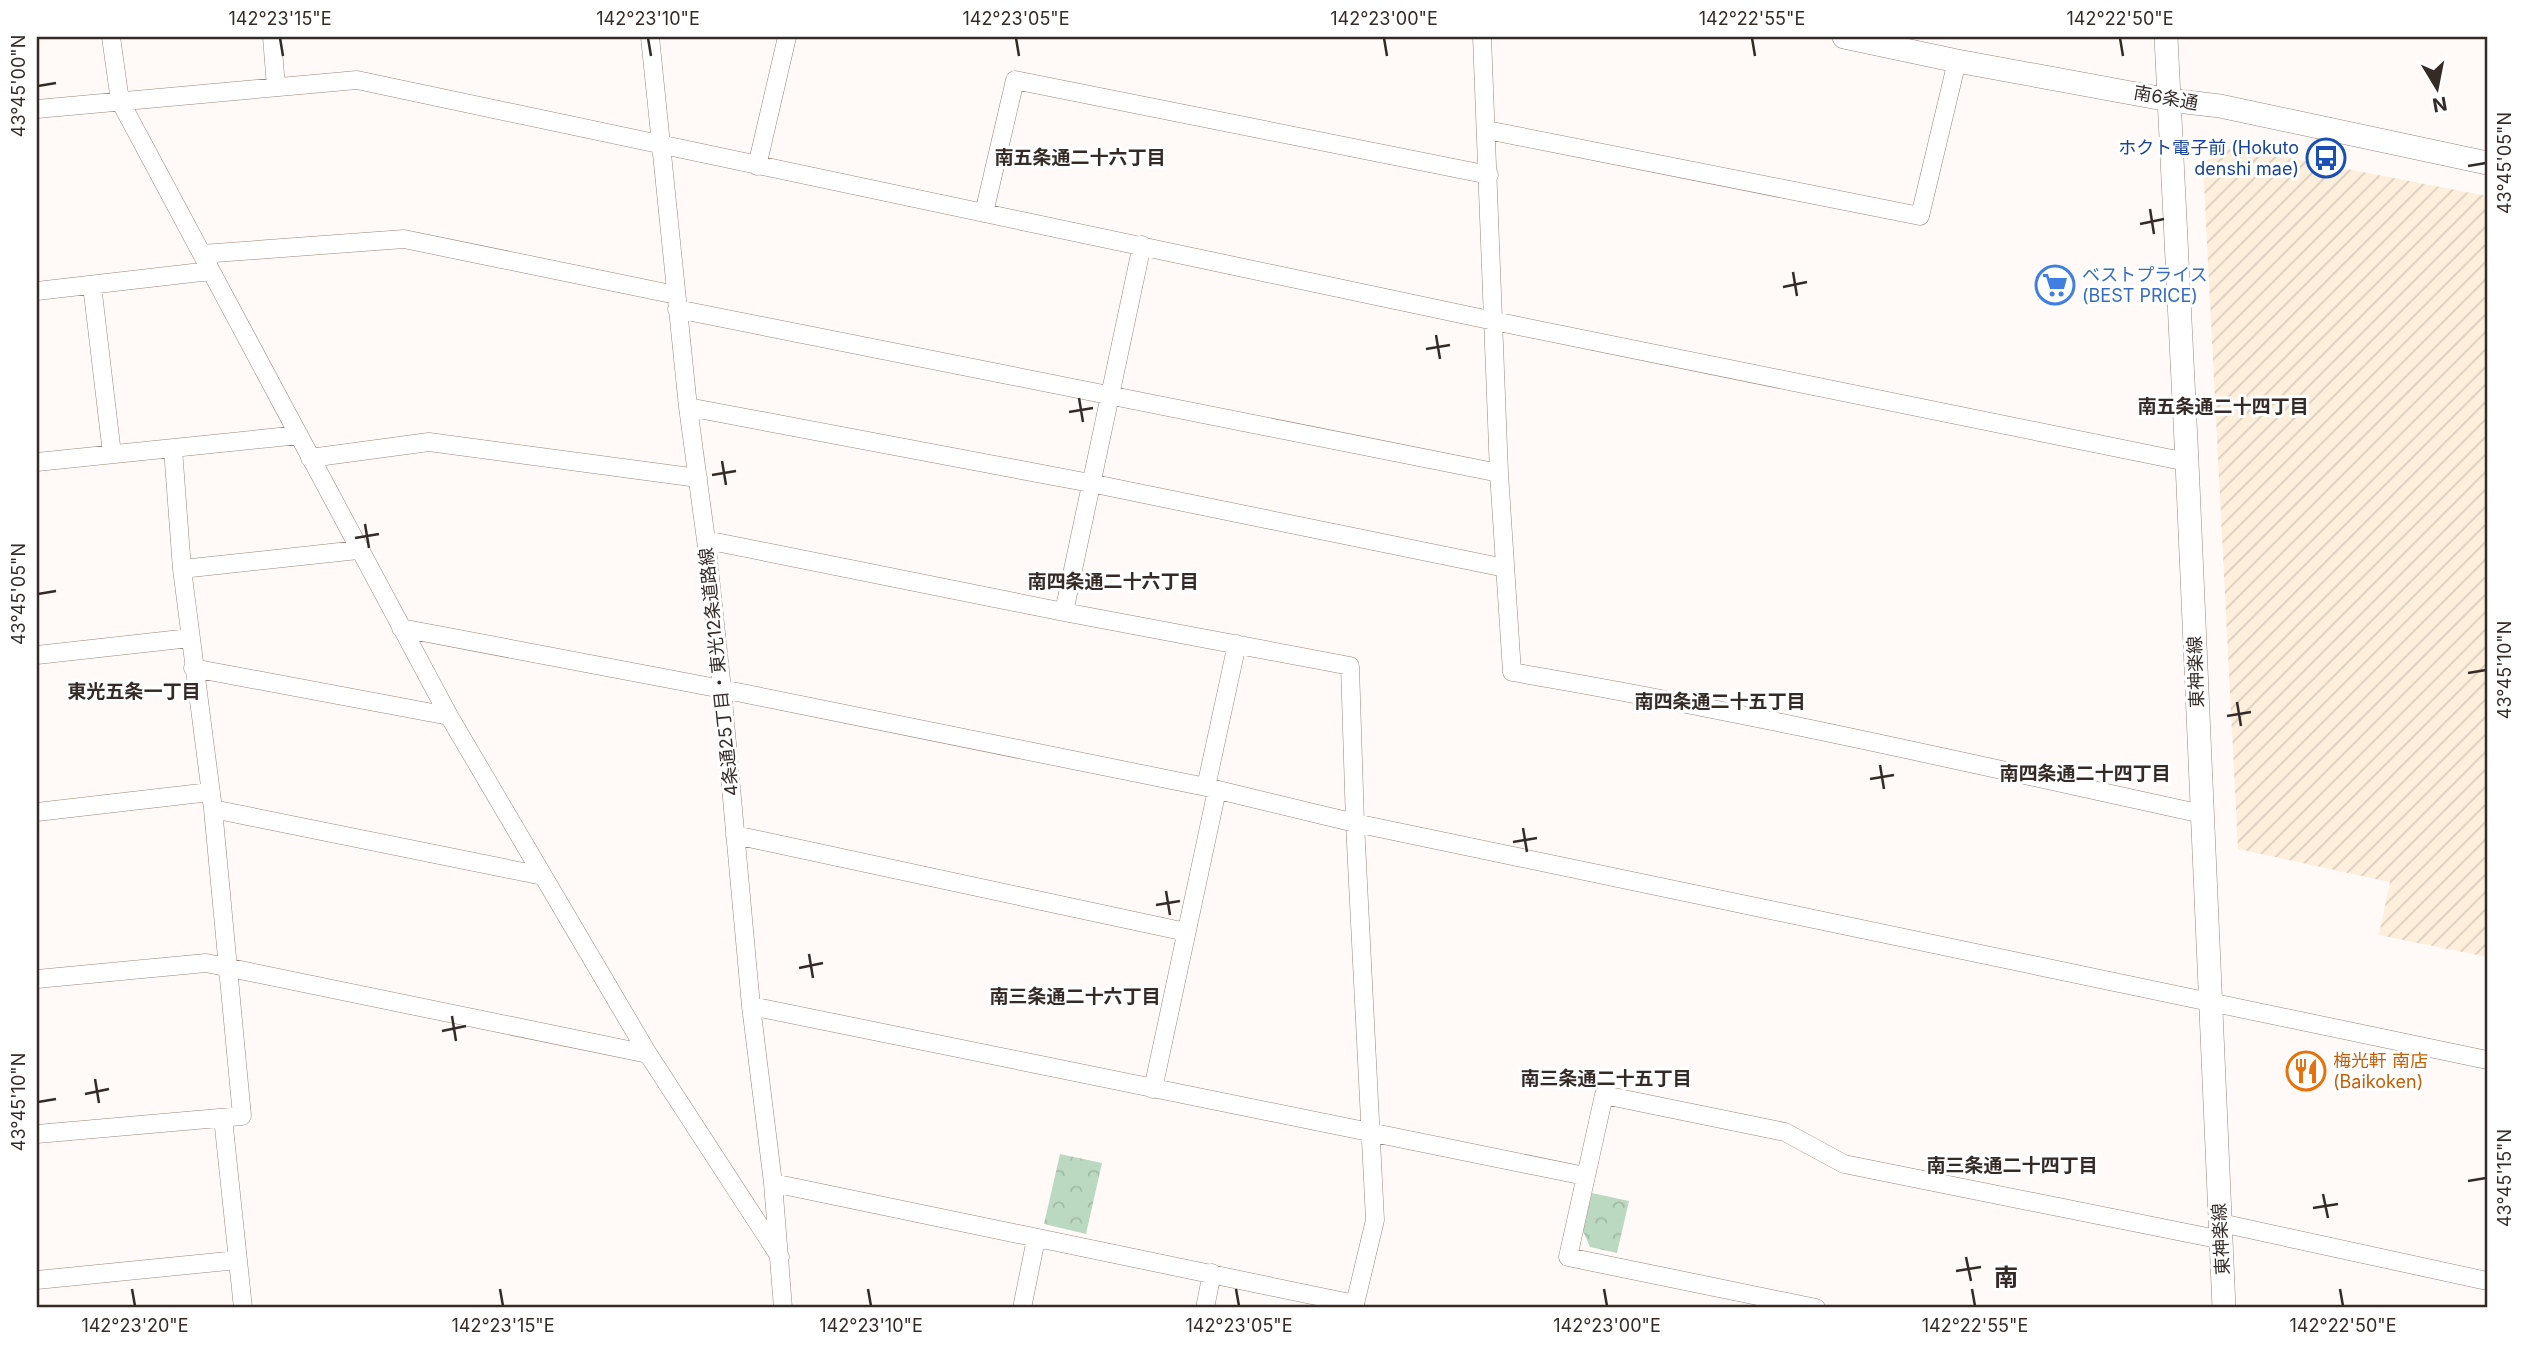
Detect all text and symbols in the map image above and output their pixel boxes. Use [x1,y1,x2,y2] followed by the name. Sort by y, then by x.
[228,8,332,29] text: 142°23'15"E
[596,8,700,29] text: 142°23'10"E
[962,8,1070,29] text: 142°23'05"E
[1330,8,1438,29] text: 142°23'00"E
[1699,8,1805,29] text: 142°22'55"E
[2067,8,2173,29] text: 142°22'50"E
[8,35,29,137] text: 43°45'00"N
[2402,52,2472,122] north arrow
[2132,82,2200,114] street label: 南6条通
[2431,92,2449,117] text: N
[2494,112,2515,214] text: 43°45'05"N
[2118,137,2299,179] place label: ホクト電子前 (Hokuto denshi mae)
[2305,137,2347,179] bus stop icon: ホクト電子前 (Hokuto denshi mae)
[994,146,1166,169] district label: 南五条通二十六丁目
[2034,264,2076,306] supermarket icon: ベストプライス (BEST PRICE)
[2082,264,2208,306] place label: ベストプライス (BEST PRICE)
[2137,395,2309,418] district label: 南五条通二十四丁目
[8,543,29,645] text: 43°45'05"N
[695,547,742,797] street label: 4条通25丁目・東光12条道路線
[1027,570,1199,593] district label: 南四条通二十六丁目
[2494,621,2515,719] text: 43°45'10"N
[2184,636,2207,708] street label: 東神楽線
[67,680,201,703] district label: 東光五条一丁目
[1634,690,1806,713] district label: 南四条通二十五丁目
[1999,762,2171,785] district label: 南四条通二十四丁目
[989,985,1161,1008] district label: 南三条通二十六丁目
[2285,1050,2327,1092] restaurant icon: 梅光軒 南店 (Baikoken)
[2333,1050,2428,1092] place label: 梅光軒 南店 (Baikoken)
[8,1053,29,1151] text: 43°45'10"N
[1520,1067,1692,1090] district label: 南三条通二十五丁目
[2494,1129,2515,1227] text: 43°45'15"N
[1926,1154,2098,1177] district label: 南三条通二十四丁目
[2208,1203,2233,1276] street label: 東神楽線
[1994,1263,2018,1292] district label: 南
[81,1315,189,1336] text: 142°23'20"E
[451,1315,555,1336] text: 142°23'15"E
[819,1315,923,1336] text: 142°23'10"E
[1185,1315,1293,1336] text: 142°23'05"E
[1553,1315,1661,1336] text: 142°23'00"E
[1922,1315,2028,1336] text: 142°22'55"E
[2290,1315,2396,1336] text: 142°22'50"E

